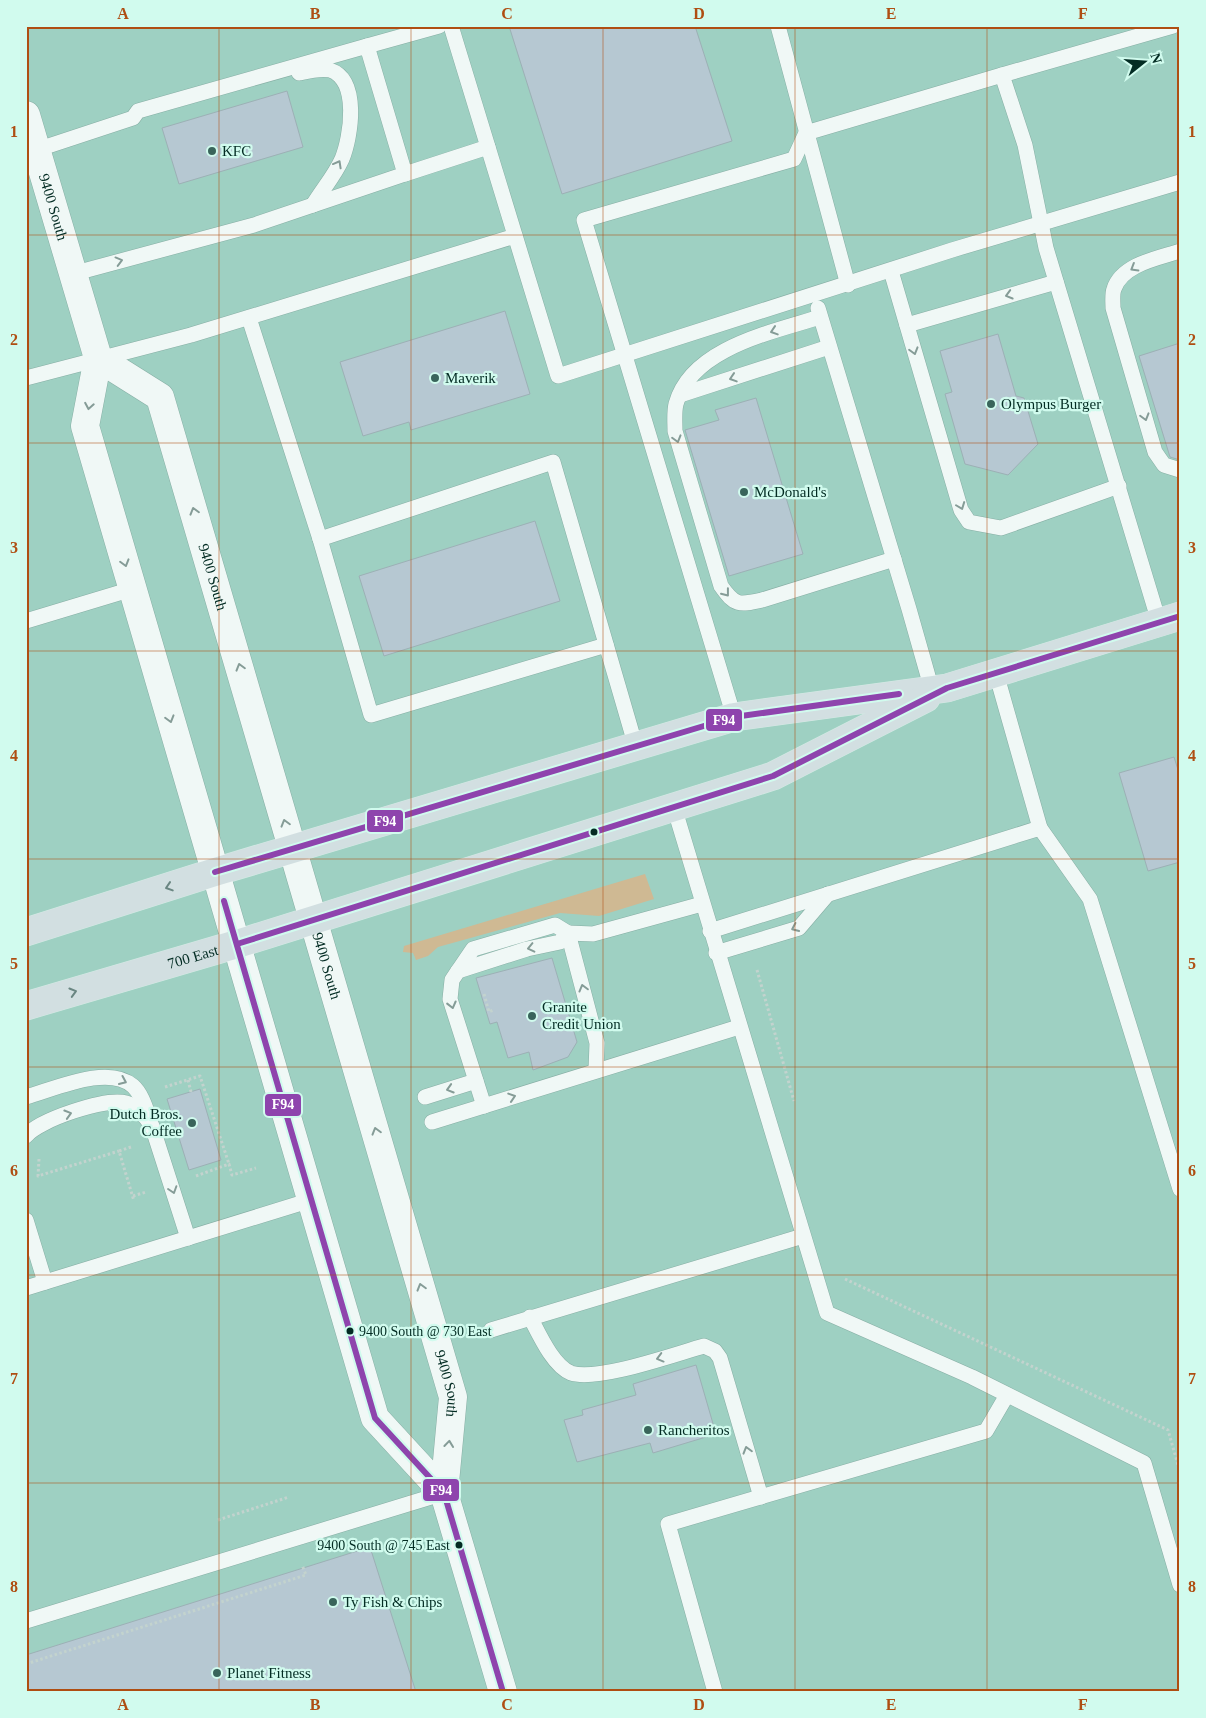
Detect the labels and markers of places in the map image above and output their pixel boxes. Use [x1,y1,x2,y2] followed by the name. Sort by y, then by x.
[222,143,251,159] place label: KFC
[206,145,218,157] marker: KFC
[445,370,496,386] place label: Maverik
[429,372,441,384] marker: Maverik
[1001,396,1101,412] place label: Olympus Burger
[985,398,997,410] marker: Olympus Burger
[754,484,827,500] place label: McDonald's
[738,486,750,498] marker: McDonald's
[589,827,599,837] unlabelled marker
[542,999,621,1032] place label: Granite Credit Union
[526,1010,538,1022] marker: Granite Credit Union
[110,1106,182,1139] place label: Dutch Bros. Coffee
[186,1117,198,1129] marker: Dutch Bros. Coffee
[359,1324,492,1339] place label: 9400 South @ 730 East
[345,1326,355,1336] marker: 9400 South @ 730 East
[658,1422,730,1438] place label: Rancheritos
[642,1424,654,1436] marker: Rancheritos
[317,1538,450,1553] place label: 9400 South @ 745 East
[454,1540,464,1550] marker: 9400 South @ 745 East
[343,1594,443,1610] place label: Ty Fish & Chips
[327,1596,339,1608] marker: Ty Fish & Chips
[227,1665,311,1681] place label: Planet Fitness
[211,1667,223,1679] marker: Planet Fitness

